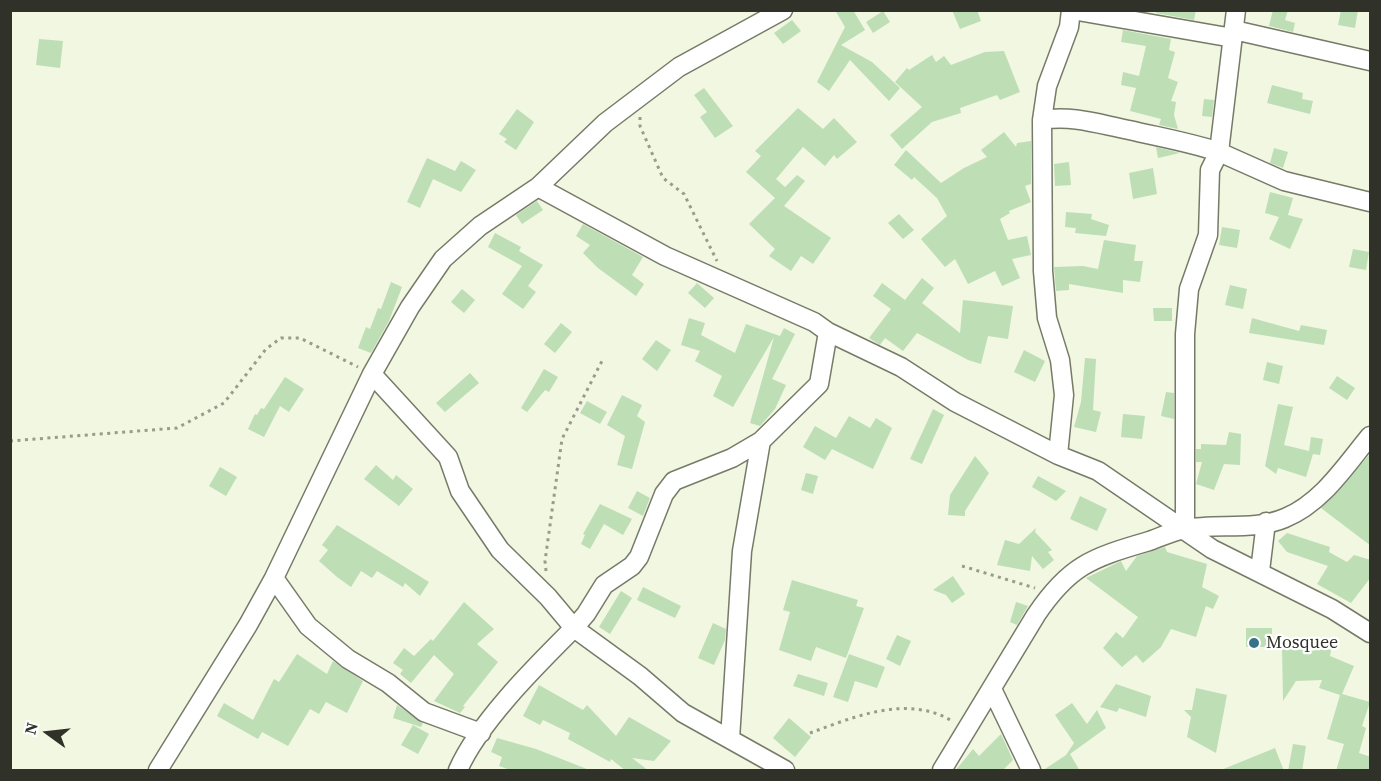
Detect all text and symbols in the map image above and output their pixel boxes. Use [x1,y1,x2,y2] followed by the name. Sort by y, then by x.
[1266,632,1338,654] place label: Mosquee
[1247,636,1261,650] marker: Mosquee
[18,703,78,763] north arrow
[18,720,43,737] text: N

